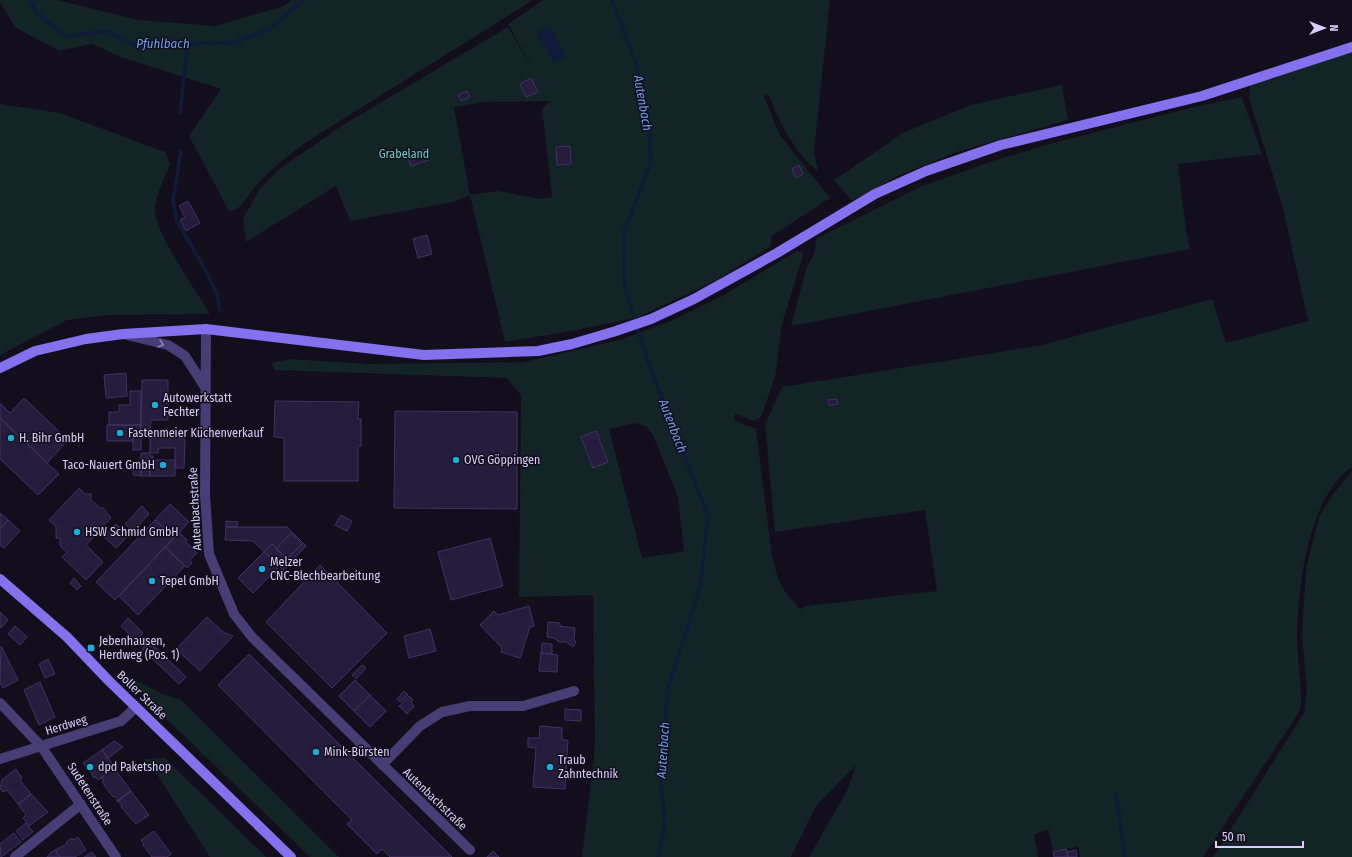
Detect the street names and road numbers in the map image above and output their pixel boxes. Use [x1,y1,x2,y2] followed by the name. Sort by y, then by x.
[186,467,204,551] street label: Autenbachstraße
[114,668,170,722] street label: Boller Straße
[43,712,89,738] street label: Herdweg
[65,760,115,828] street label: Sudetenstraße
[400,765,470,833] street label: Autenbachstraße

